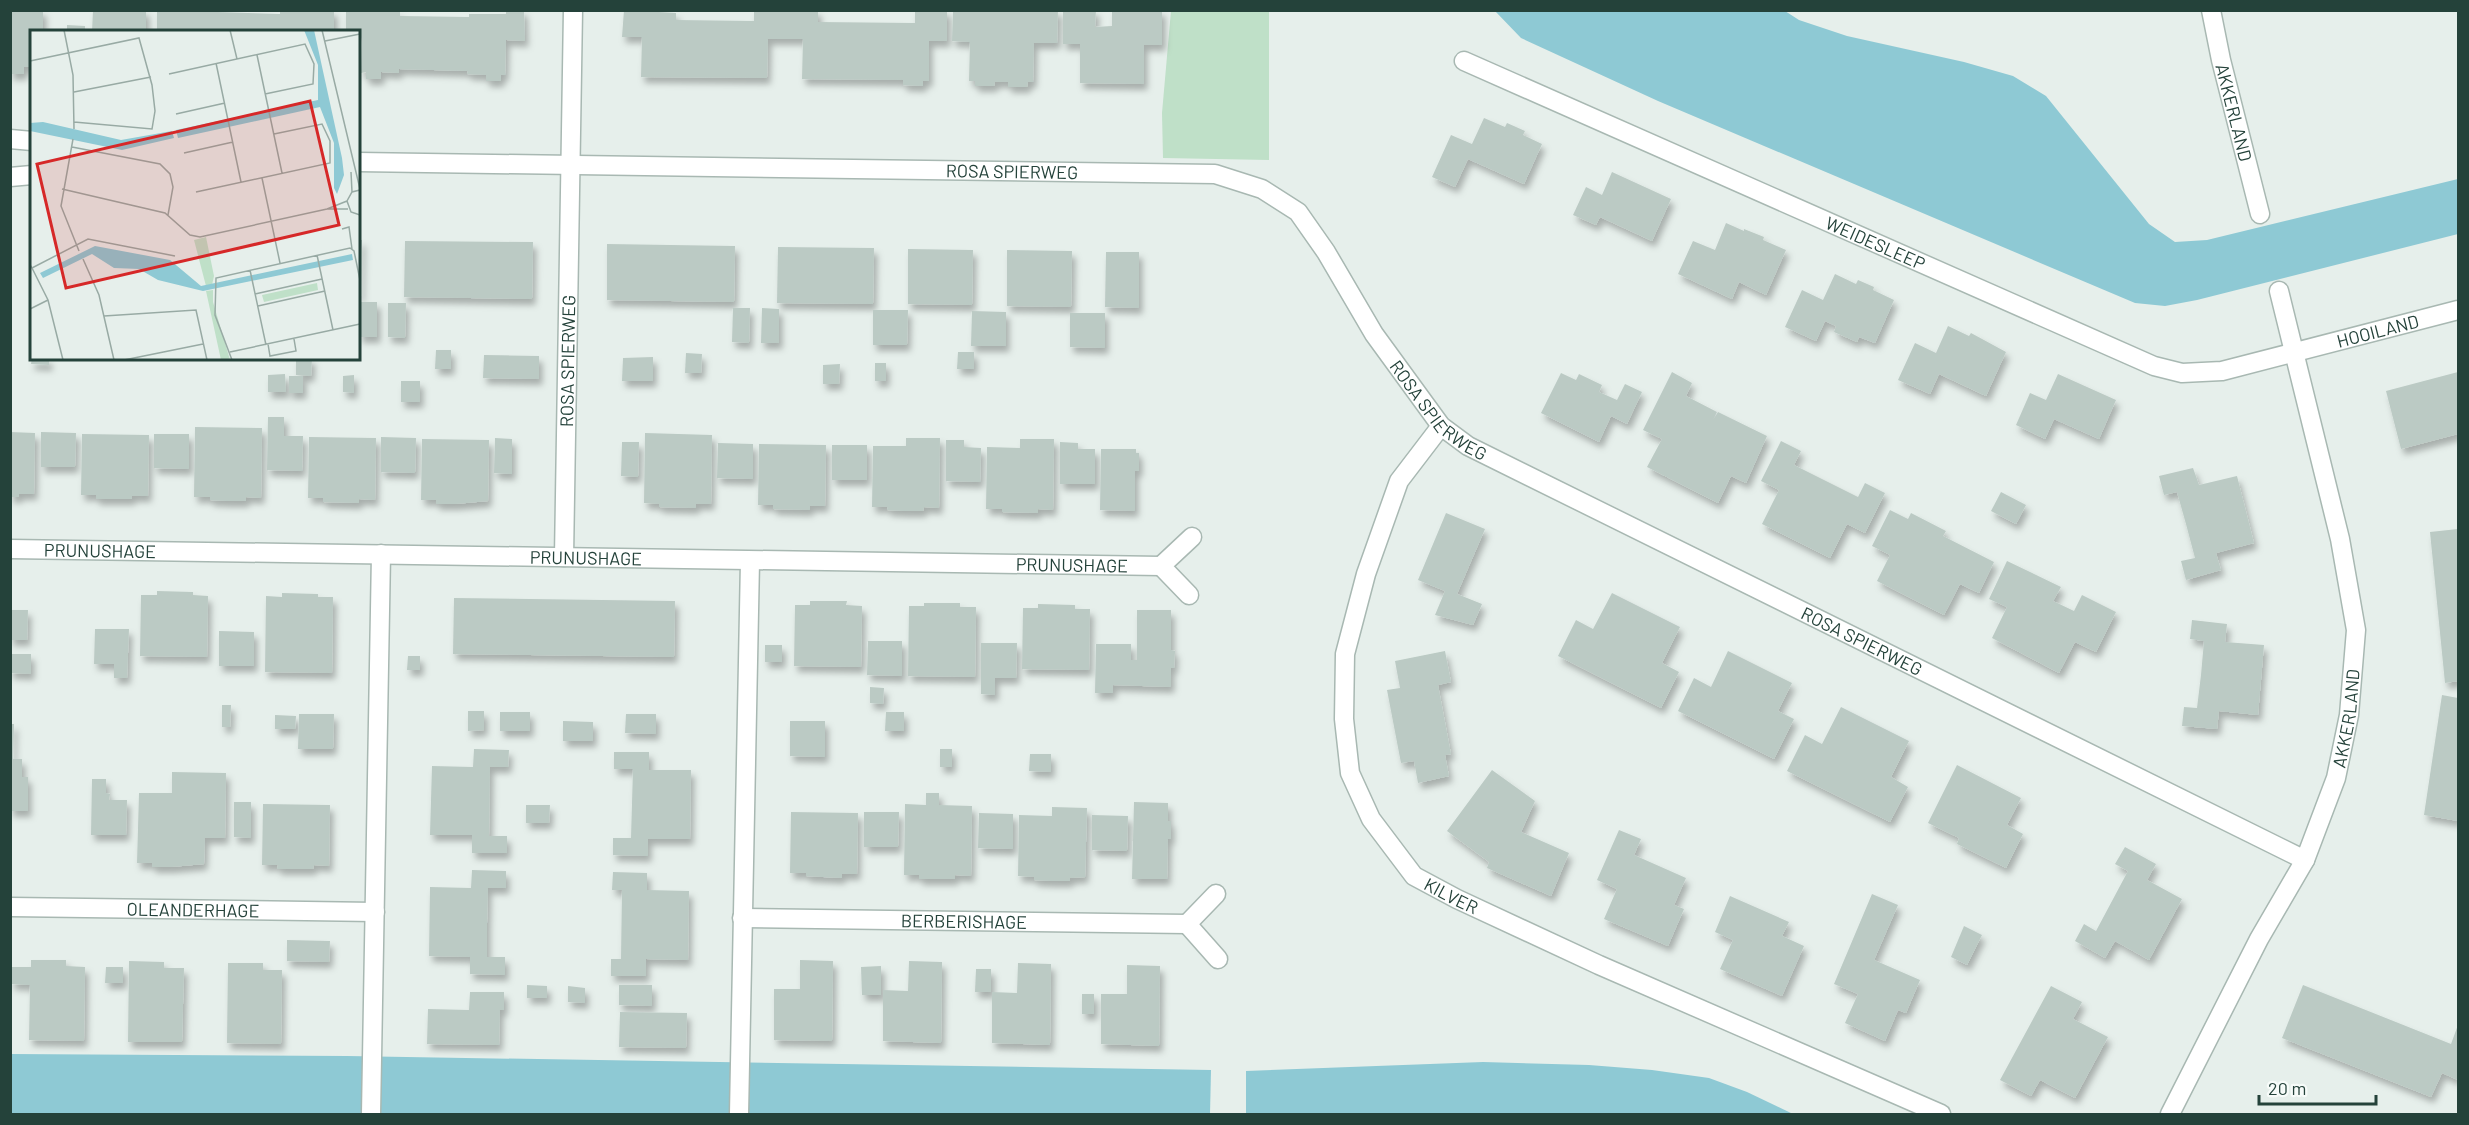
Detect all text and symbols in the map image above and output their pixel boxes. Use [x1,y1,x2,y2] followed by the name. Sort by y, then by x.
[30,30,360,360] inset map
[2211,61,2257,163] street label: AKKERLAND
[946,159,1078,183] street label: ROSA SPIERWEG
[1823,211,1929,274] street label: WEIDESLEEP
[555,295,579,427] street label: ROSA SPIERWEG
[2334,310,2421,352] street label: HOOILAND
[1386,356,1491,465] street label: ROSA SPIERWEG
[44,539,156,562] street label: PRUNUSHAGE
[530,546,642,569] street label: PRUNUSHAGE
[1016,553,1128,577] street label: PRUNUSHAGE
[1798,602,1926,680] street label: ROSA SPIERWEG
[2327,668,2364,770] street label: AKKERLAND
[1421,873,1482,918] street label: KILVER
[126,898,260,921] street label: OLEANDERHAGE
[901,909,1027,933] street label: BERBERISHAGE
[2259,1068,2376,1106] scale bar
[2268,1077,2306,1099] text: 20 m

